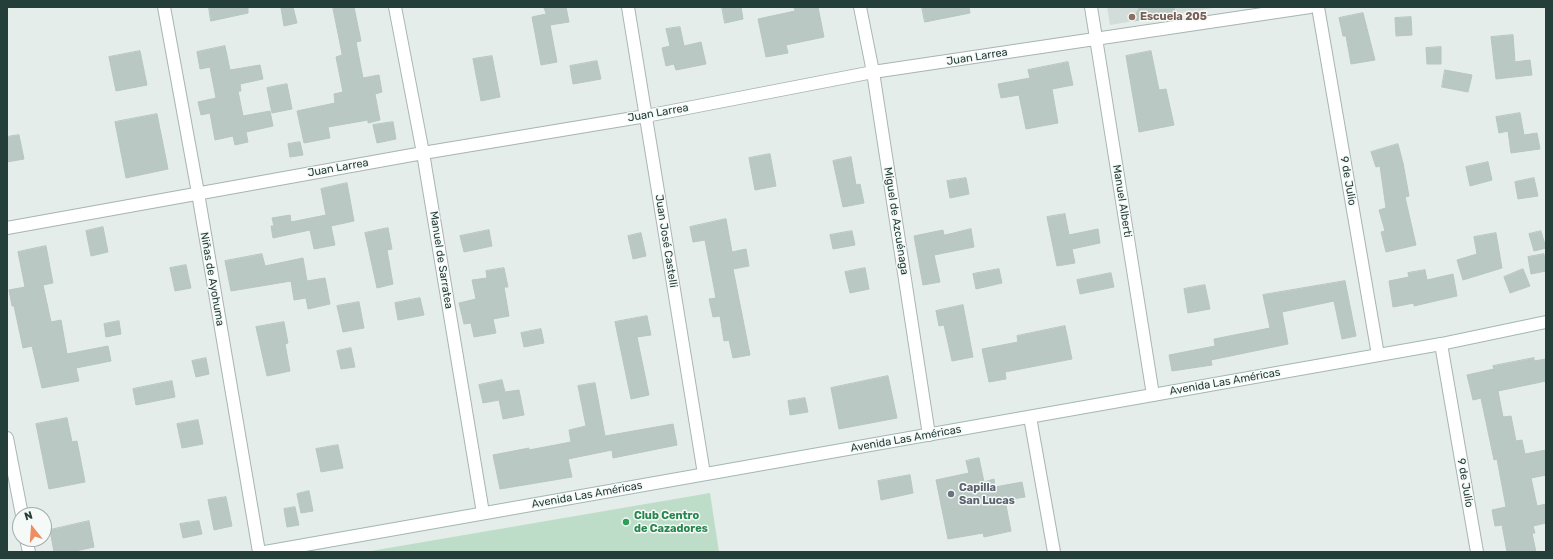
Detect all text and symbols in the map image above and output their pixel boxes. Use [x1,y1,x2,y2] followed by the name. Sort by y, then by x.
[1140,10,1207,24] place label: Escuela 205
[1127,12,1137,22] marker: Escuela 205
[945,46,1009,68] street label: Juan Larrea
[626,101,690,125] street label: Juan Larrea
[1337,155,1359,207] street label: 9 de Julio
[306,156,370,180] street label: Juan Larrea
[1110,164,1134,238] street label: Manuel Alberti
[881,166,911,276] street label: Miguel de Azcuénaga
[652,193,680,289] street label: Juan José Castelli
[427,210,455,310] street label: Manuel de Sarratea
[197,231,227,327] street label: Niñas de Ayohuma
[1169,366,1281,398] street label: Avenida Las Américas
[850,423,962,455] street label: Avenida Las Américas
[1454,457,1476,509] street label: 9 de Julio
[531,479,643,511] street label: Avenida Las Américas
[959,481,1015,507] place label: Capilla San Lucas
[946,489,956,499] marker: Capilla San Lucas
[12,507,52,547] north arrow
[23,509,34,523] text: N
[634,509,708,535] place label: Club Centro de Cazadores
[621,517,631,527] marker: Club Centro de Cazadores

